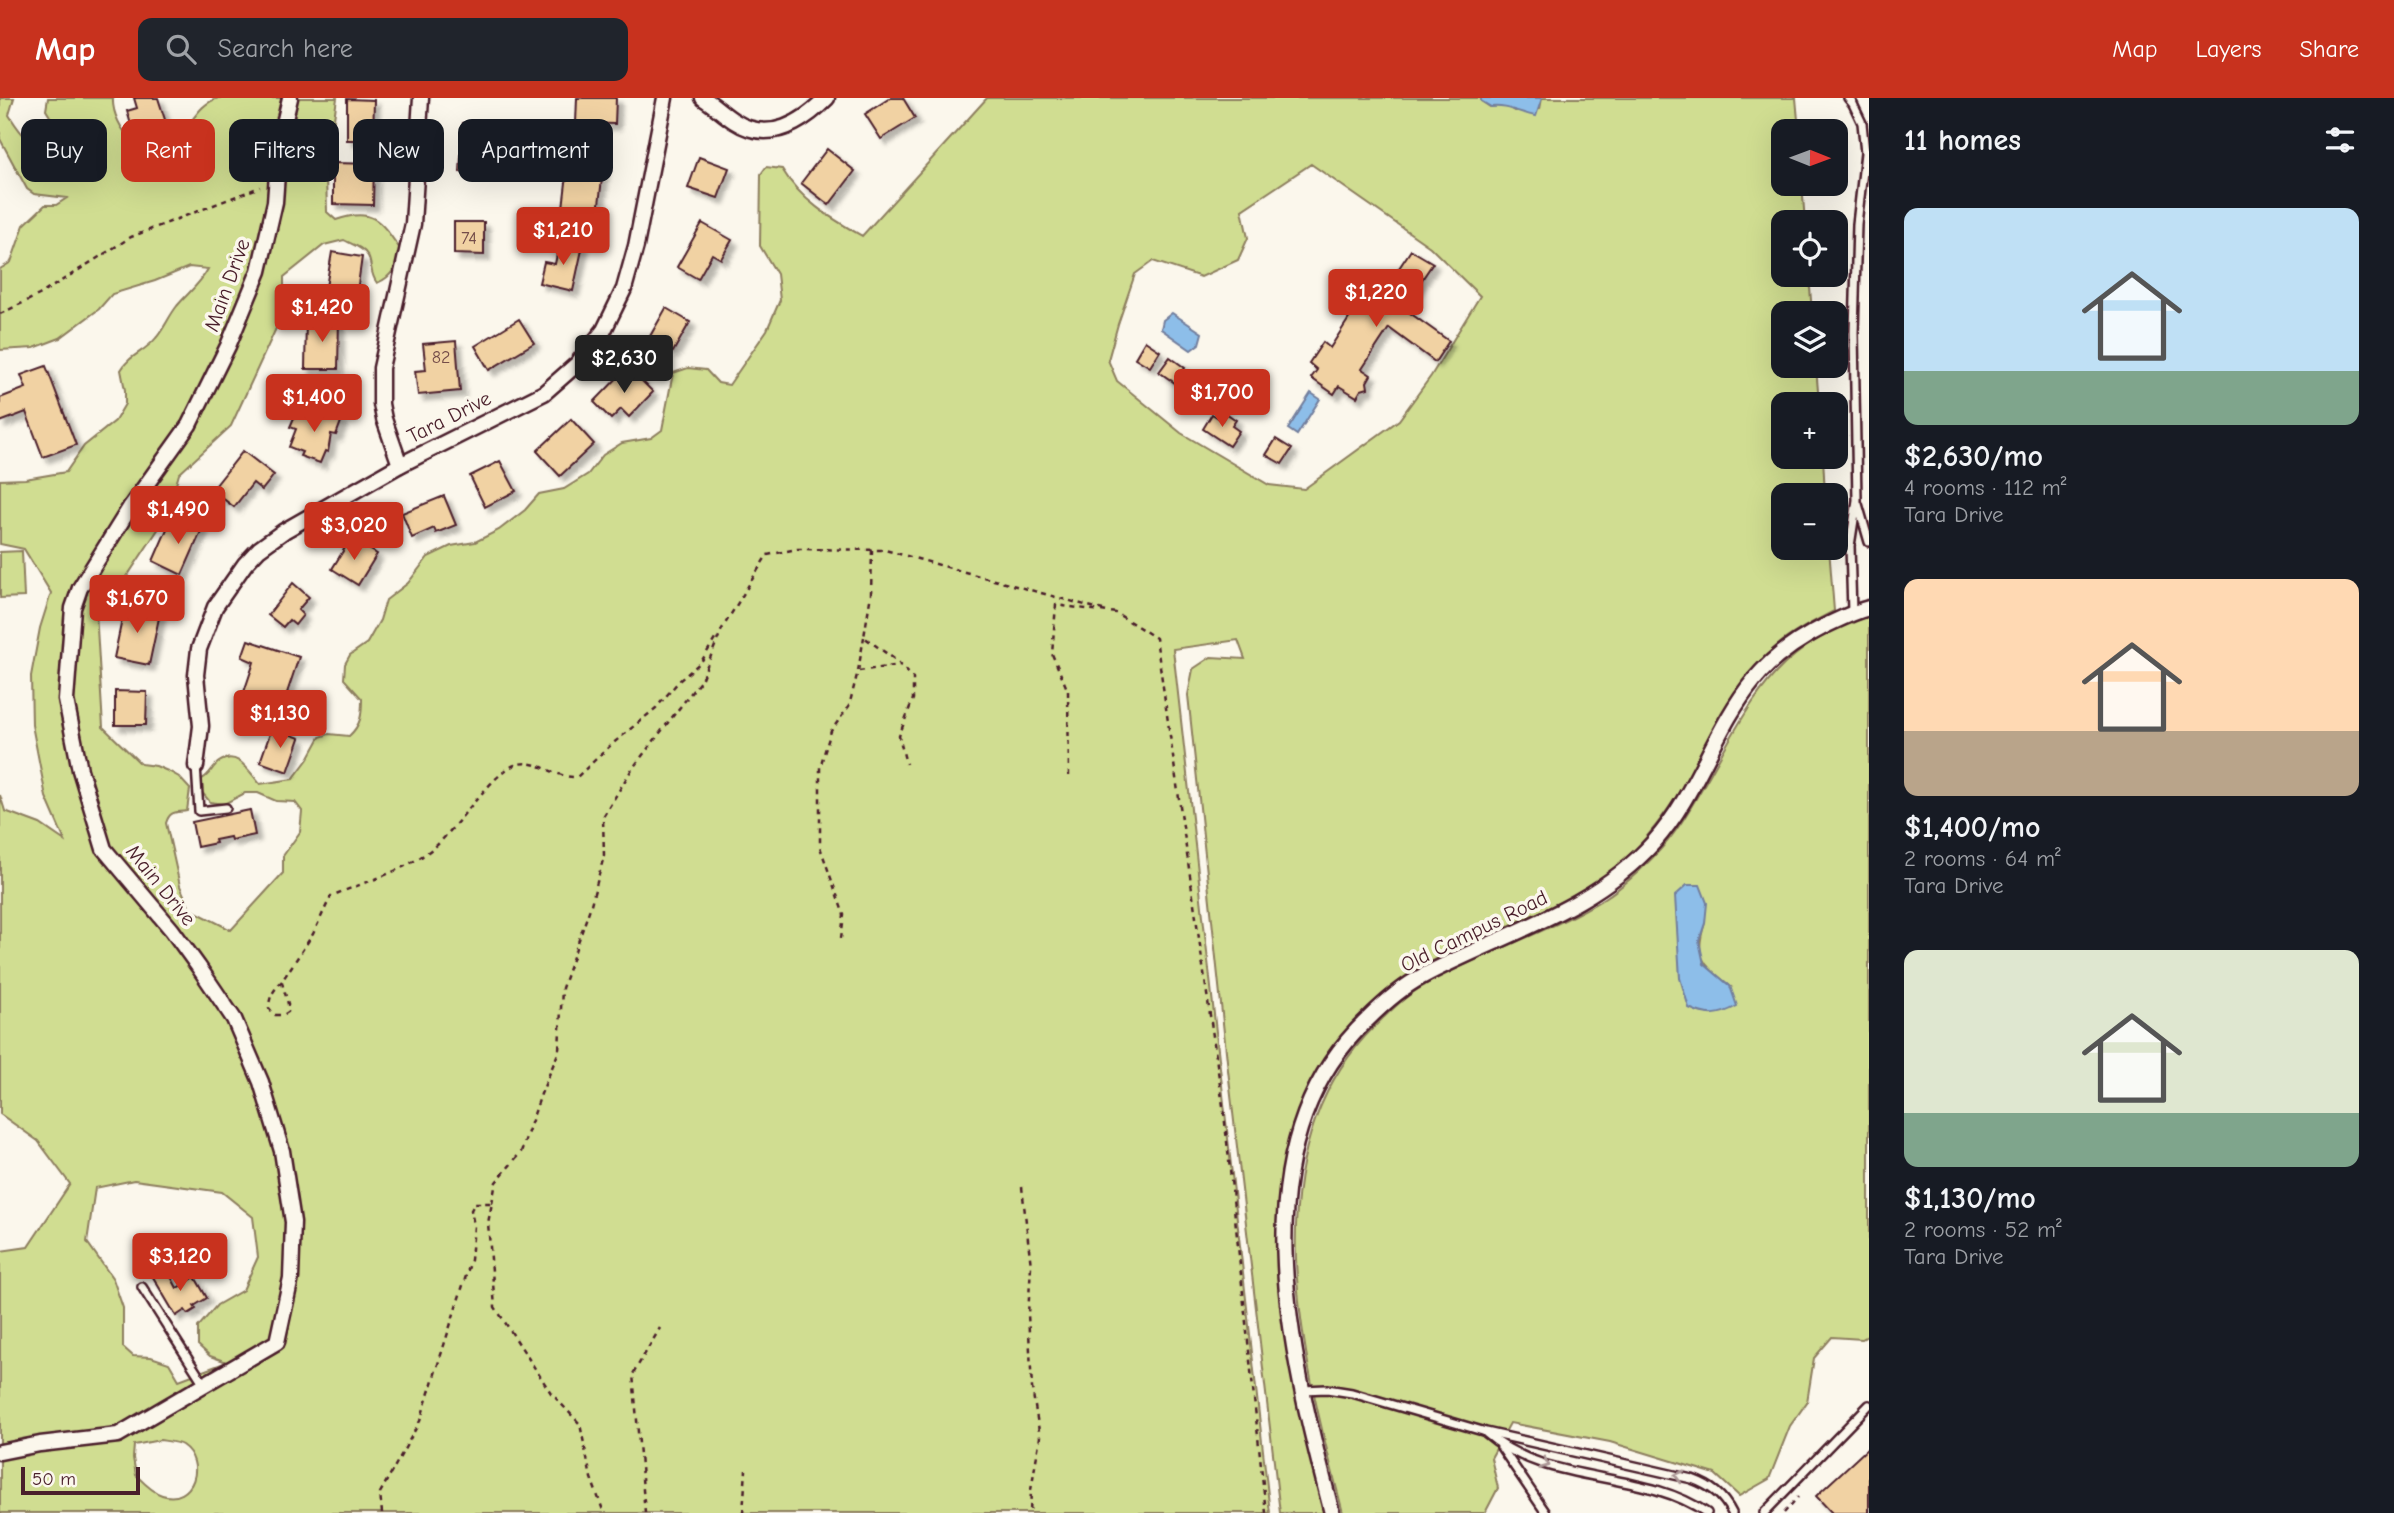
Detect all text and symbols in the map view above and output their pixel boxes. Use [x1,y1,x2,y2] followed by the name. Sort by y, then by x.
[138,18,628,81] search box
[35,30,96,68] text: Map
[162,30,200,68] icon: search
[218,34,353,64] text: Search here
[2112,35,2158,63] text: Map
[2196,35,2261,63] text: Layers
[2299,35,2359,63] text: Share
[21,119,107,182] chip: Buy
[121,119,215,182] chip: Rent
[229,119,339,182] chip: Filters
[353,119,444,182] chip: New
[458,119,613,182] chip: Apartment
[1771,119,1848,196] north arrow
[1771,119,1848,560] map controls
[2321,121,2359,159] icon: filters
[1904,123,2021,158] text: 11 homes
[506,208,620,267] pin: $1,210
[1771,210,1848,287] button: locate
[533,216,593,243] text: $1,210
[461,228,477,249] house number: 74
[199,235,255,335] street label: Main Drive
[2069,253,2195,379] icon: home
[1319,270,1433,329] pin: $1,220
[1344,278,1408,305] text: $1,220
[265,285,379,344] pin: $1,420
[291,293,353,320] text: $1,420
[1771,301,1848,378] button: layers
[567,336,681,395] pin: $2,630
[591,344,657,371] text: $2,630
[432,347,450,368] house number: 82
[1165,370,1279,429] pin: $1,700
[257,374,371,434] pin: $1,400
[1190,378,1254,405] text: $1,700
[282,383,346,410] text: $1,400
[403,386,495,448] street label: Tara Drive
[1771,392,1848,469] button: +
[1904,439,2043,474] text: $2,630/mo
[1904,474,2067,501] text: 4 rooms · 112 m²
[1771,483,1848,560] button: −
[121,486,235,546] pin: $1,490
[146,495,210,522] text: $1,490
[1904,501,2003,528] text: Tara Drive
[297,503,411,562] pin: $3,020
[320,511,388,538] text: $3,020
[80,575,194,635] pin: $1,670
[106,584,168,611] text: $1,670
[2069,624,2195,750] icon: home
[223,690,337,750] pin: $1,130
[250,699,310,726] text: $1,130
[1904,810,2041,845] text: $1,400/mo
[121,840,201,930] street label: Main Drive
[1904,845,2061,872] text: 2 rooms · 64 m²
[1904,872,2003,899] text: Tara Drive
[1397,885,1551,977] street label: Old Campus Road
[2069,995,2195,1121] icon: home
[1904,1181,2036,1216] text: $1,130/mo
[1904,1216,2062,1243] text: 2 rooms · 52 m²
[123,1234,237,1293] pin: $3,120
[148,1242,212,1269] text: $3,120
[1904,1243,2003,1270] text: Tara Drive
[1539,1455,1551,1469] one-way arrow
[21,1464,140,1496] scale bar
[32,1468,76,1490] text: 50 m
[1673,1470,1685,1484] one-way arrow

